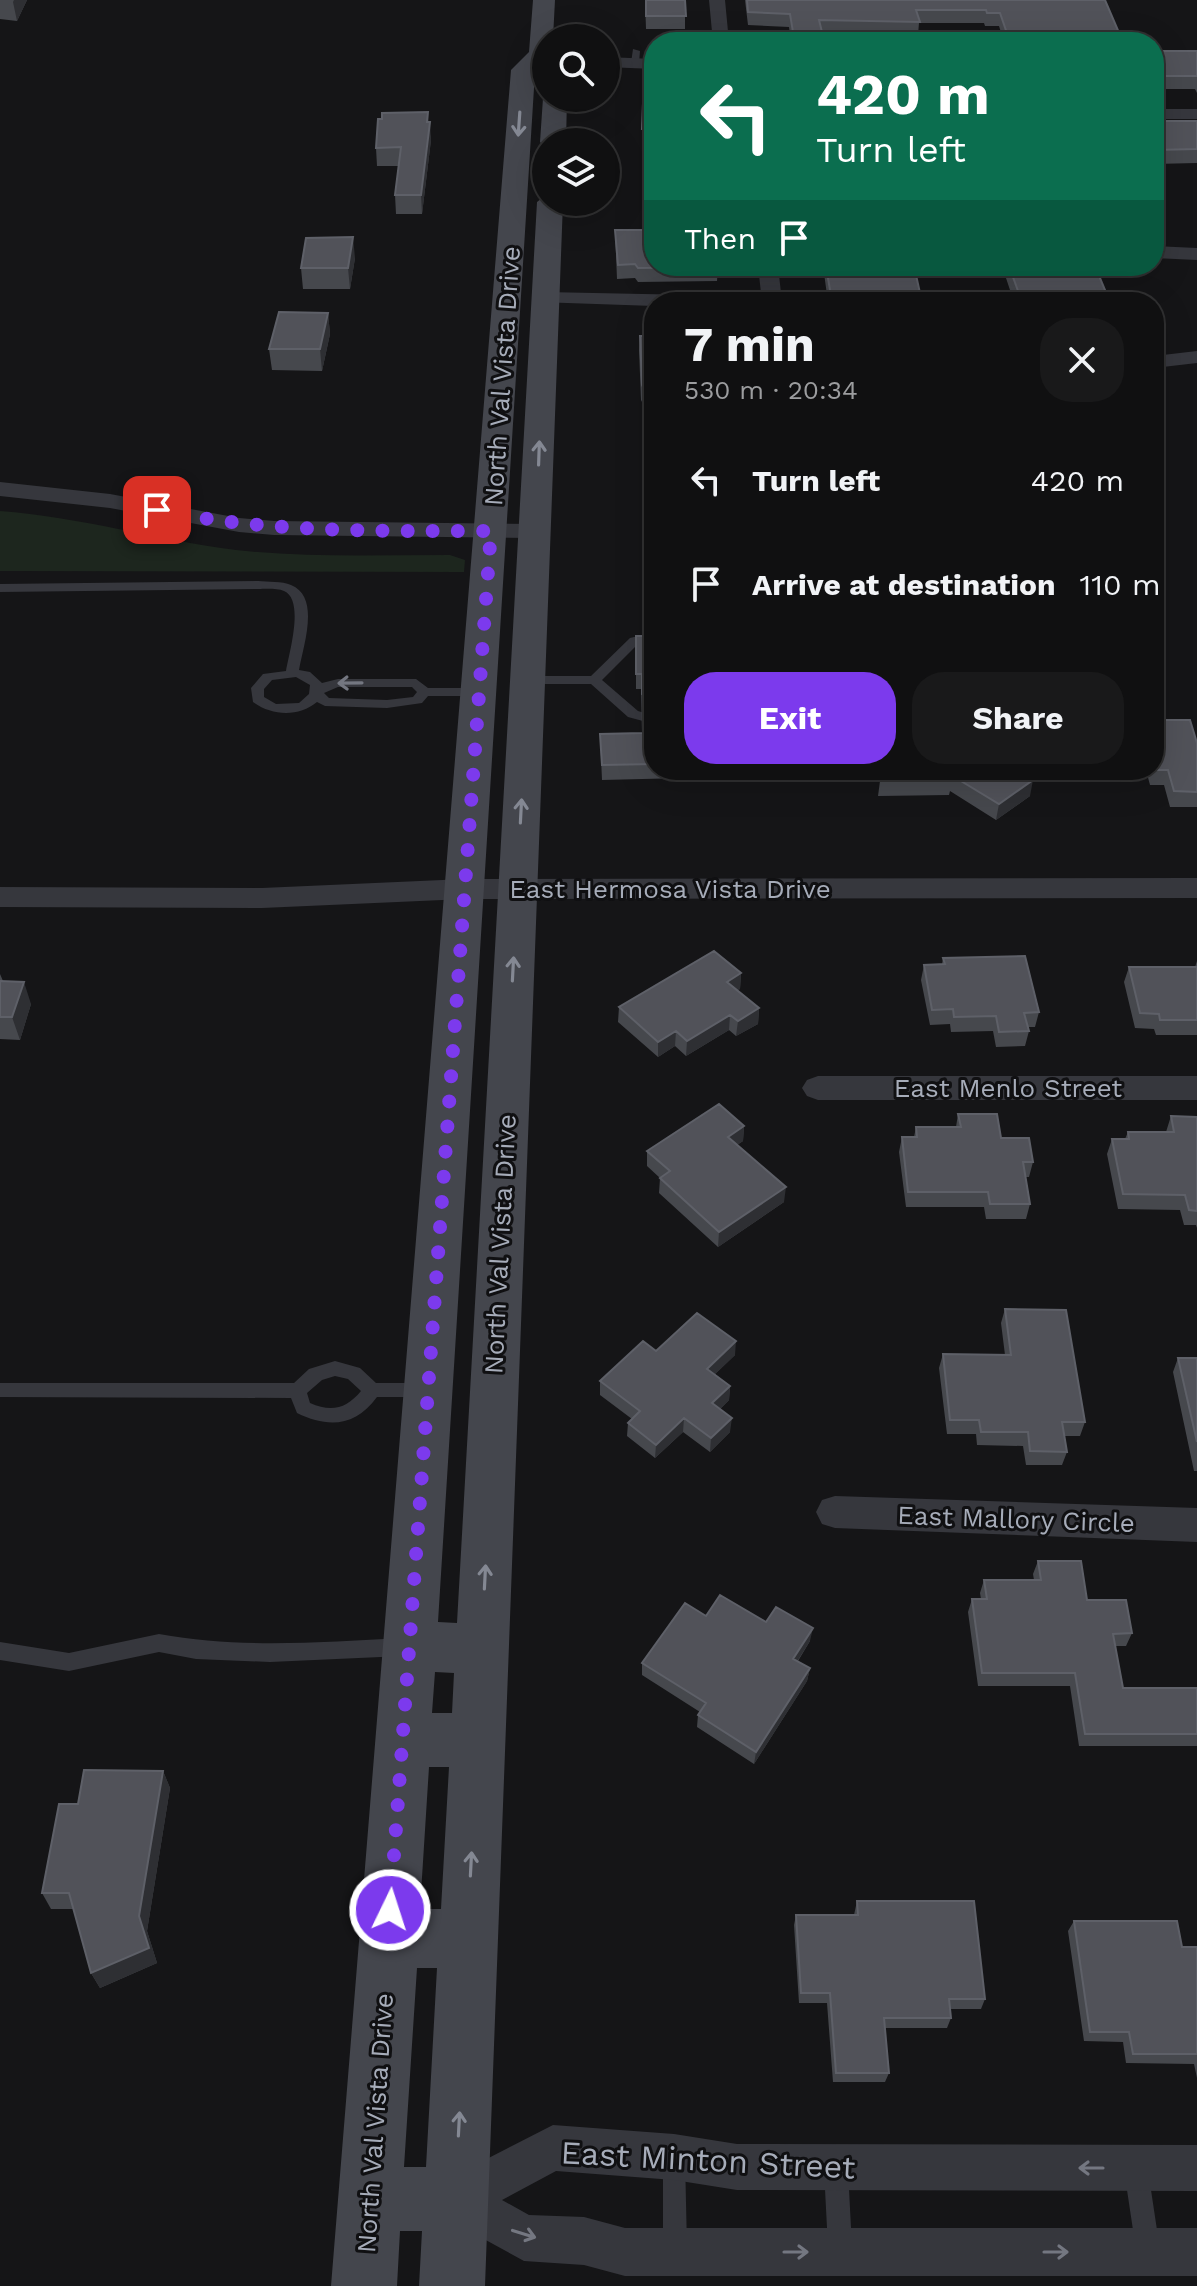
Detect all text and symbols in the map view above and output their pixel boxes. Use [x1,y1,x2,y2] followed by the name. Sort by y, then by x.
[532,24,620,216] map controls
[532,24,620,112] button: search
[816,62,990,128] text: 420 m
[684,64,788,168] icon: left
[511,110,526,137] one-way arrow
[532,128,620,216] button: layers
[816,129,966,171] text: Turn left
[772,216,816,260] icon: arrive
[684,221,756,256] text: Then
[478,245,526,507] street label: North Val Vista Drive
[684,316,815,373] text: 7 min
[1040,318,1124,402] button: close
[684,375,858,405] text: 530 m · 20:34
[531,440,546,467] one-way arrow
[684,458,728,502] icon: left
[752,463,880,498] text: Turn left
[1031,463,1124,498] text: 420 m
[123,476,191,544] pin
[135,488,179,532] icon: arrive
[684,562,728,606] icon: arrive
[752,567,1056,602] text: Arrive at destination
[1080,567,1161,602] text: 110 m
[684,672,896,764] button: Exit
[912,672,1124,764] button: Share
[337,676,364,691] one-way arrow
[514,798,529,825] one-way arrow
[509,874,831,904] street label: East Hermosa Vista Drive
[506,956,521,983] one-way arrow
[894,1073,1122,1103] street label: East Menlo Street
[478,1113,522,1375] street label: North Val Vista Drive
[897,1500,1135,1538] street label: East Mallory Circle
[477,1564,492,1591] one-way arrow
[464,1851,479,1878] one-way arrow
[348,1868,432,1952] position arrow
[351,1992,399,2254] street label: North Val Vista Drive
[452,2111,467,2138] one-way arrow
[560,2133,856,2187] street label: East Minton Street
[1078,2160,1105,2176] one-way arrow
[511,2228,536,2243] one-way arrow
[782,2244,809,2260] one-way arrow
[1042,2244,1069,2260] one-way arrow

